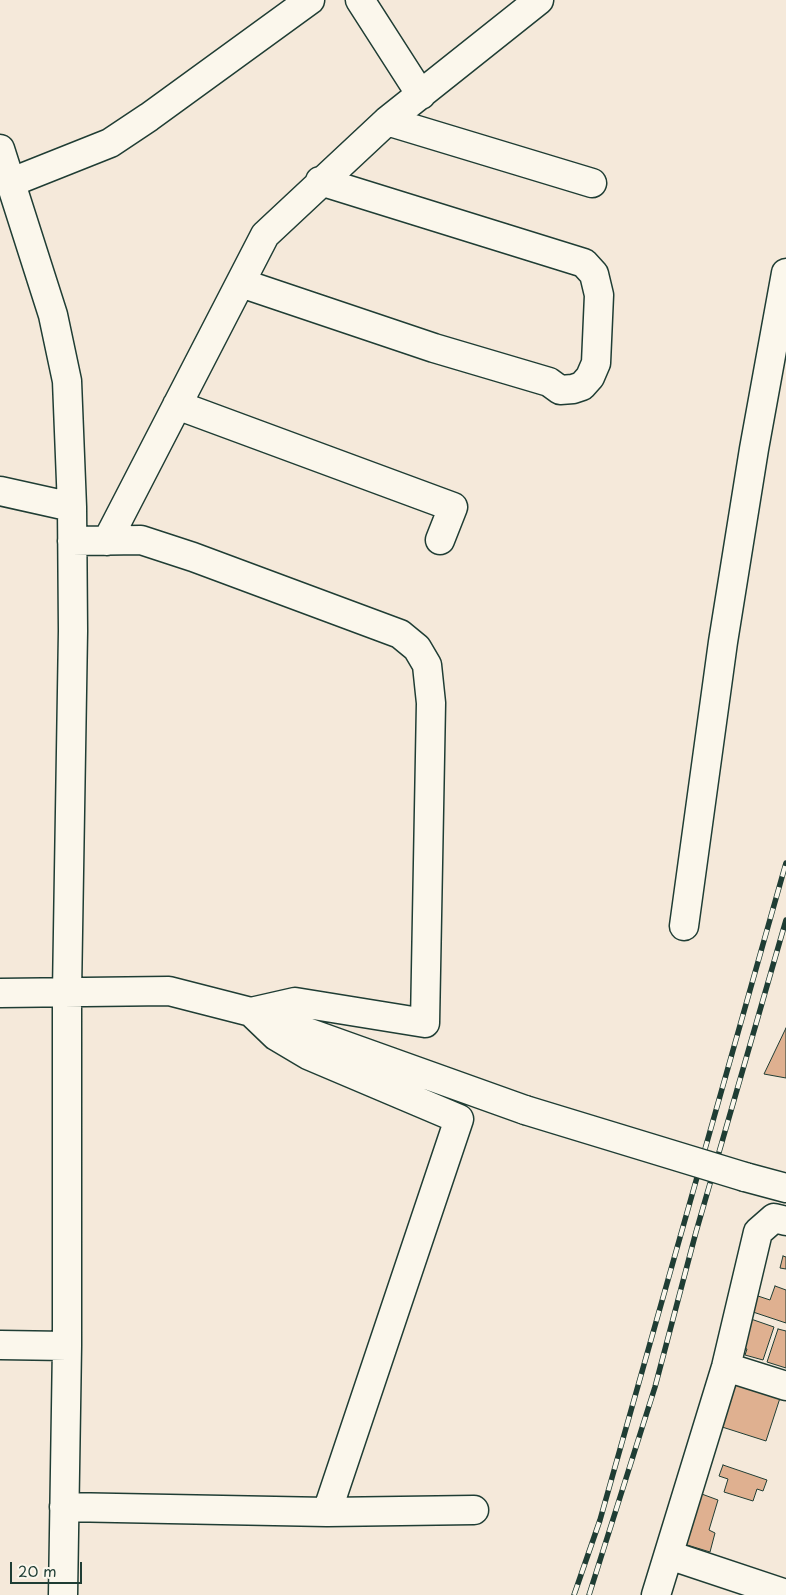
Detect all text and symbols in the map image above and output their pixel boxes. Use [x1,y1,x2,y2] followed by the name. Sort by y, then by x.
[12,1552,85,1584] scale bar
[18,1559,57,1582] text: 20 m

